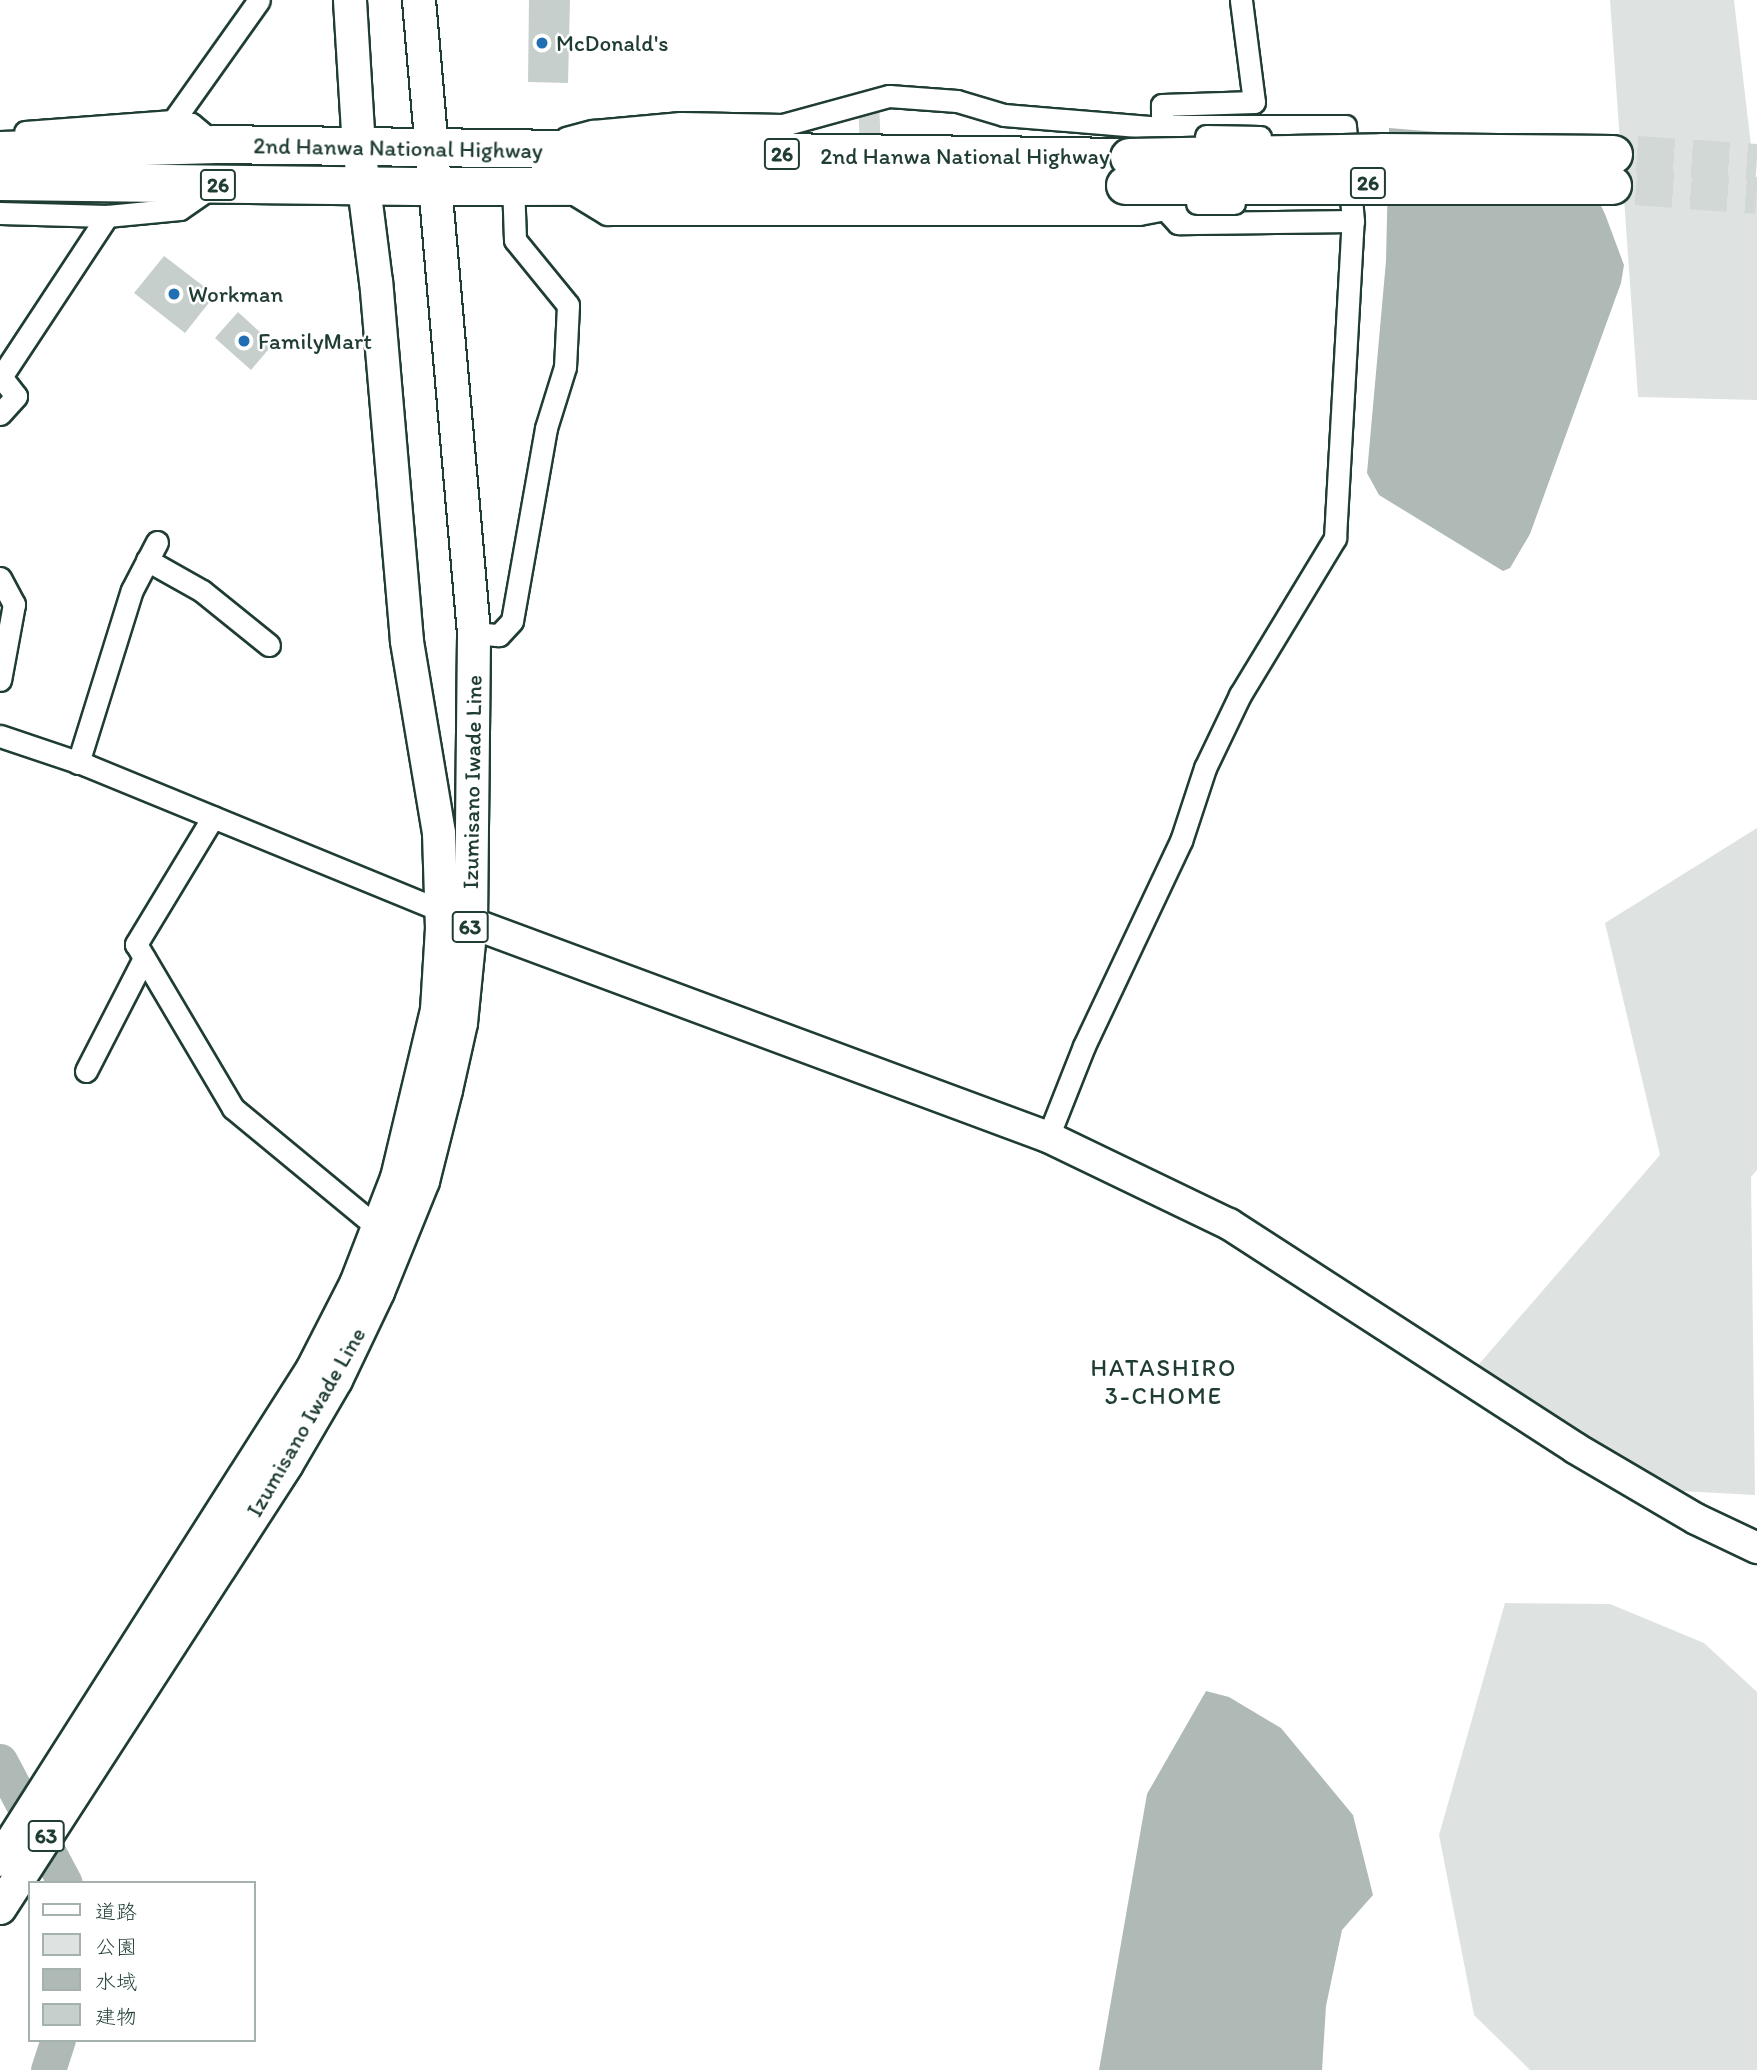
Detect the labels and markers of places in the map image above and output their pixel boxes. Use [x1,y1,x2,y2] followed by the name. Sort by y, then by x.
[556,29,669,57] place label: McDonald's
[534,35,550,51] marker: McDonald's
[188,280,283,308] place label: Workman
[166,286,182,302] marker: Workman
[258,327,372,355] place label: FamilyMart
[236,333,252,349] marker: FamilyMart

